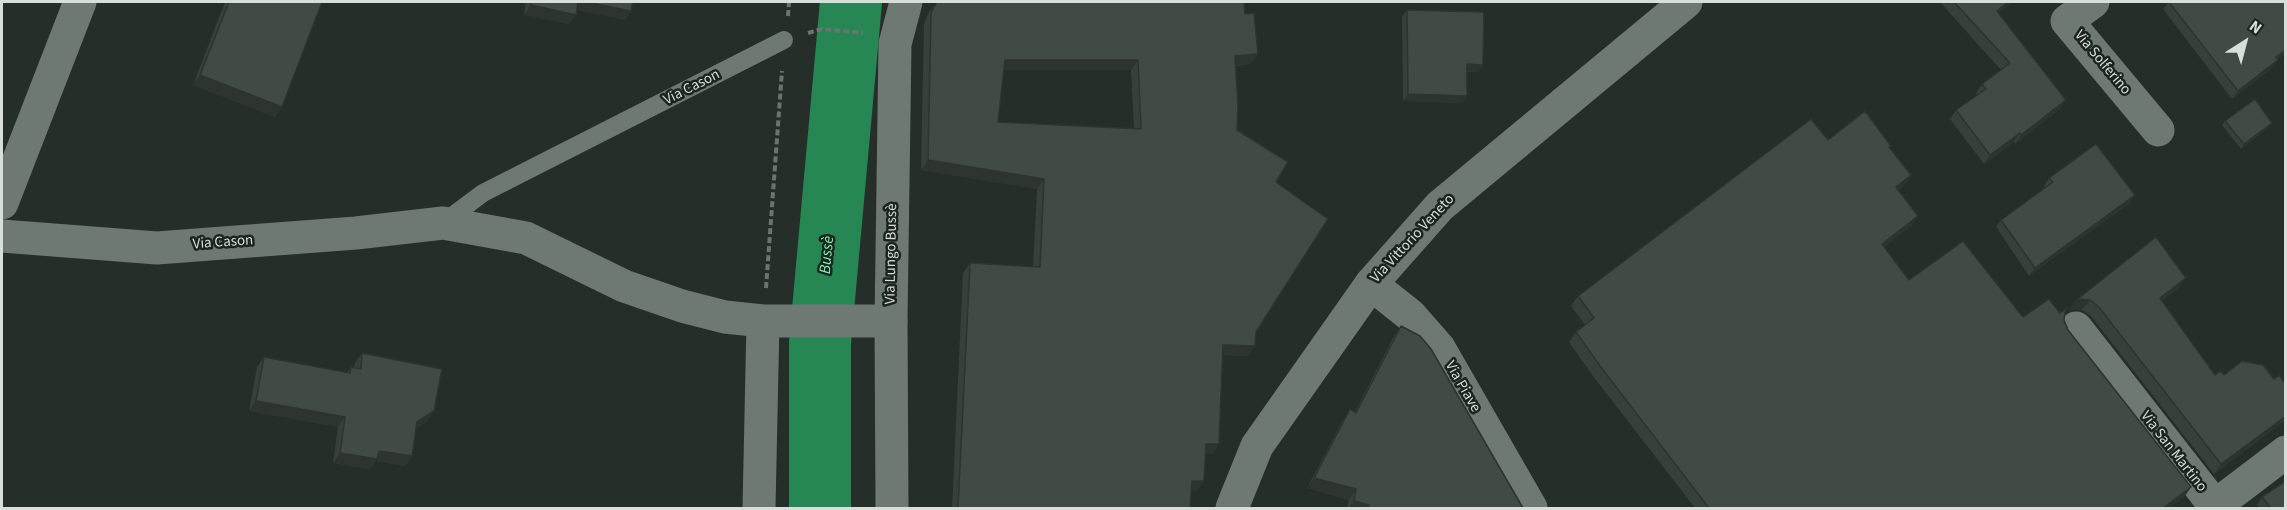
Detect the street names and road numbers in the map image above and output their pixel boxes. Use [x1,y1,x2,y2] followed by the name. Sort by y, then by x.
[2070,27,2134,99] street label: Via Solferino
[661,66,723,110] street label: Via Cason
[1367,191,1459,287] street label: Via Vittorio Veneto
[882,203,902,305] street label: Via Lungo Bussè
[192,232,254,254] street label: Via Cason
[1440,358,1484,416] street label: Via Piave
[2136,408,2210,496] street label: Via San Martino

